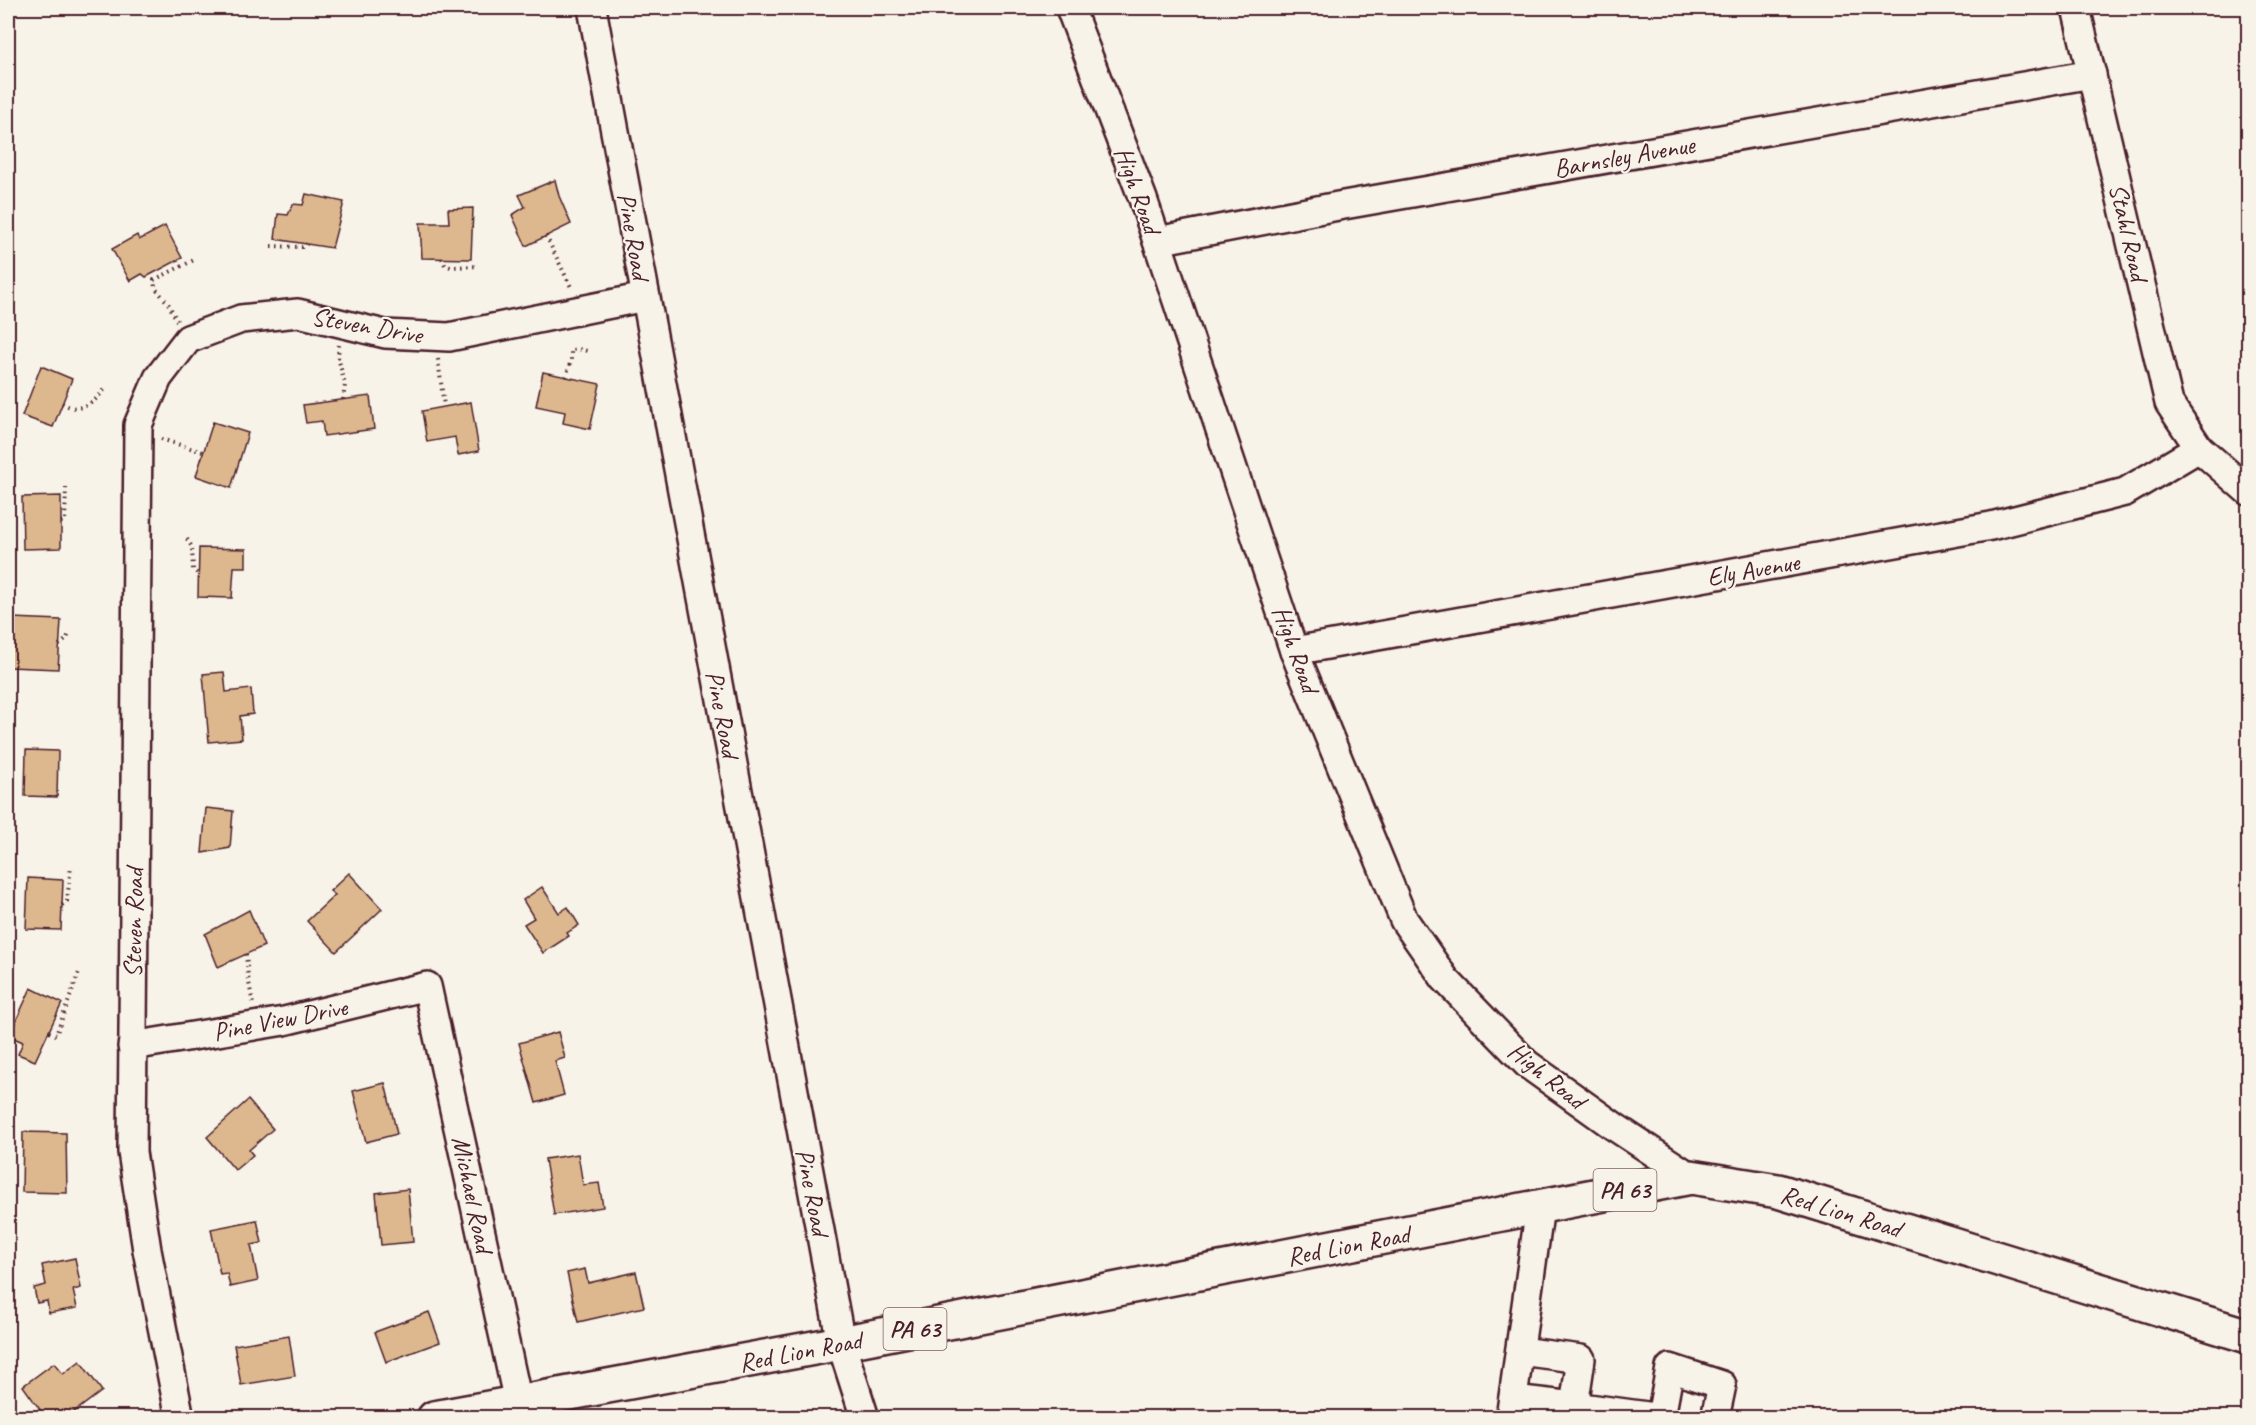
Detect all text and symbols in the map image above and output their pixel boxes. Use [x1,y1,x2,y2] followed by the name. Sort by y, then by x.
[1551,128,1699,185] street label: Barnsley Avenue
[1107,142,1170,242] street label: High Road
[2101,180,2157,288] street label: Stahl Road
[610,190,658,286] street label: Pine Road
[309,300,427,352] street label: Steven Drive
[1704,545,1803,594] street label: Ely Avenue
[1265,601,1328,701] street label: High Road
[698,668,748,764] street label: Pine Road
[116,864,151,978] street label: Steven Road
[210,990,351,1049] street label: Pine View Drive
[1501,1034,1595,1119] street label: High Road
[444,1133,502,1259] street label: Michael Road
[788,1146,838,1242] street label: Pine Road
[1594,1169,1656,1211] road number: PA 63
[1777,1178,1909,1247] street label: Red Lion Road
[1284,1217,1416,1274] street label: Red Lion Road
[884,1308,946,1350] road number: PA 63
[736,1323,868,1380] street label: Red Lion Road

